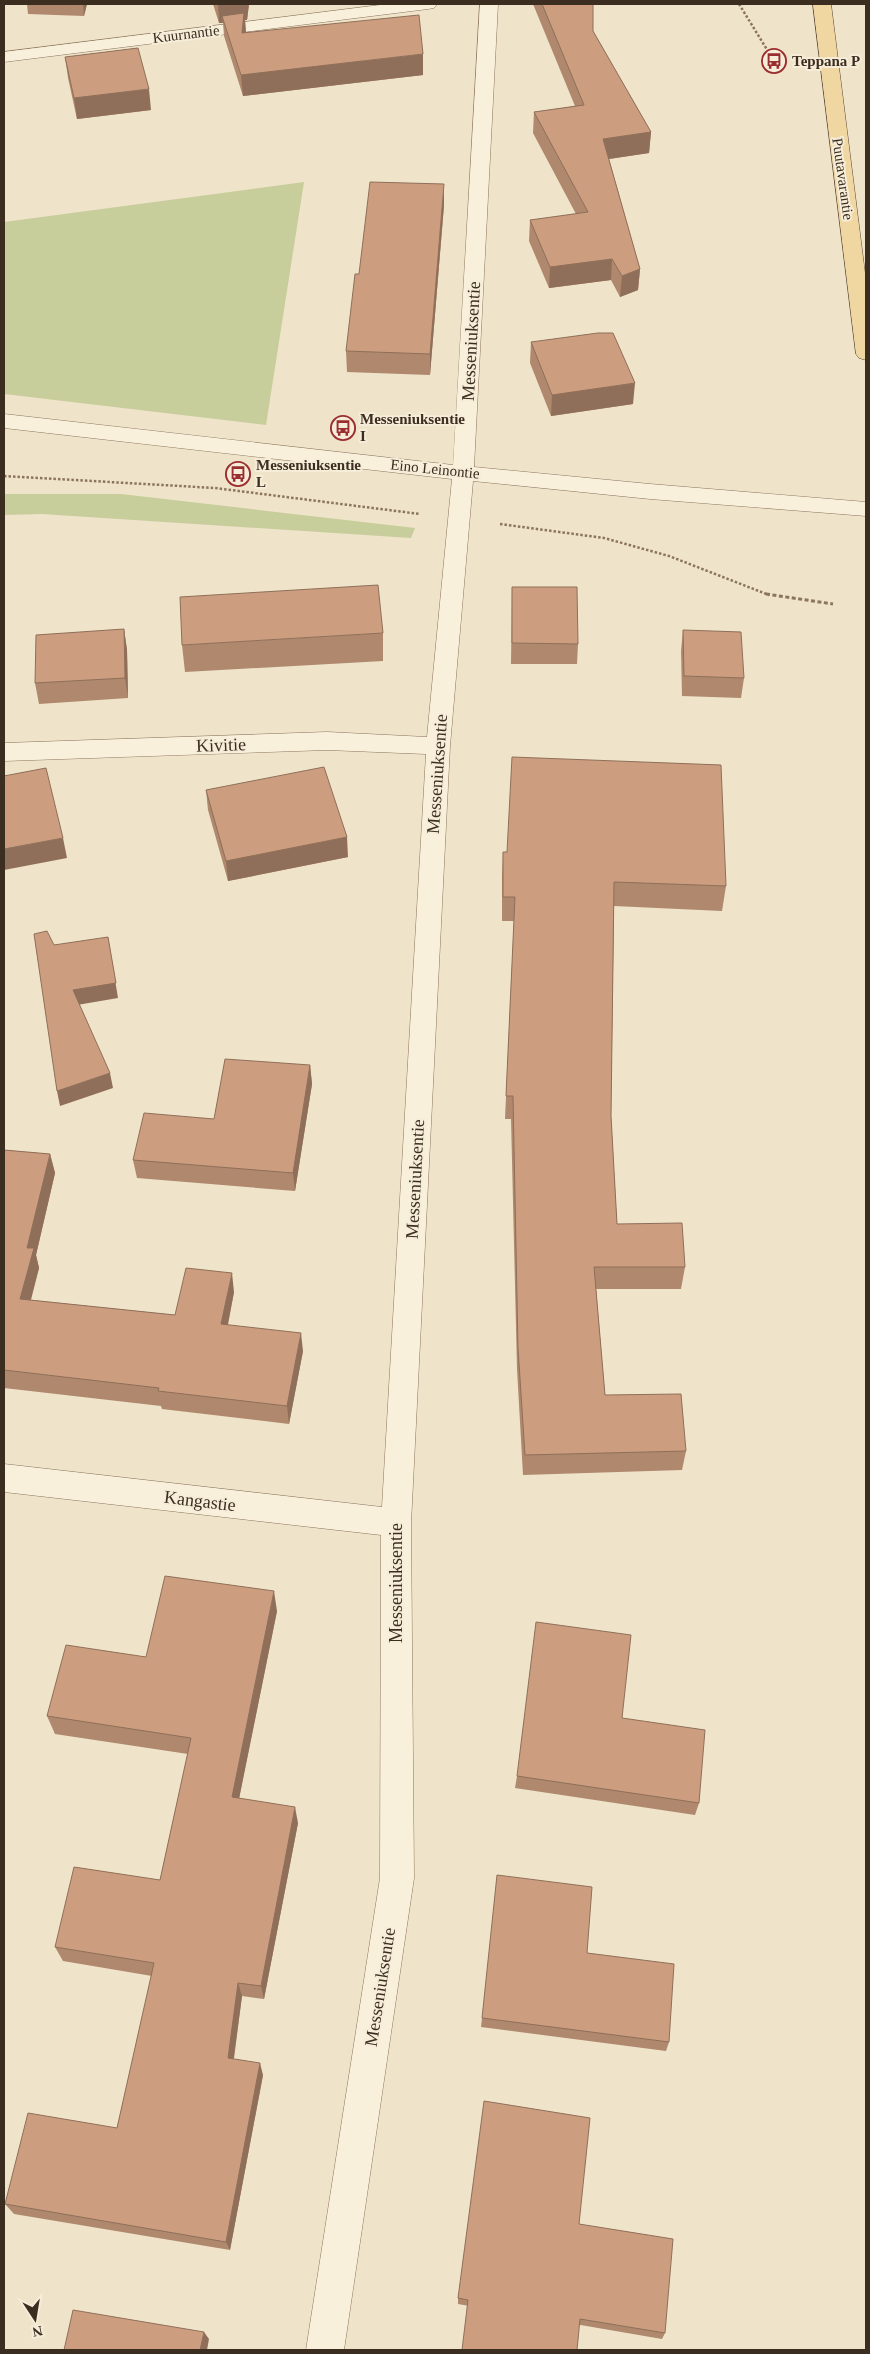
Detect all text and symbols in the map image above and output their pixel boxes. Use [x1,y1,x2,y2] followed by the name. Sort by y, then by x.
[152,22,221,46] street label: Kuurnantie
[761,48,787,74] bus stop icon: Teppana P
[792,53,860,69] place label: Teppana P
[829,137,857,221] street label: Puutavarantie
[458,281,484,401] street label: Messeniuksentie
[360,411,465,444] place label: Messeniuksentie I
[330,415,356,441] bus stop icon: Messeniuksentie I
[390,456,481,482] street label: Eino Leinontie
[256,457,361,490] place label: Messeniuksentie L
[225,461,251,487] bus stop icon: Messeniuksentie L
[423,713,451,835] street label: Messeniuksentie
[196,734,246,756] street label: Kivitie
[402,1119,428,1239] street label: Messeniuksentie
[163,1487,237,1515] street label: Kangastie
[386,1523,406,1643] street label: Messeniuksentie
[361,1926,399,2048] street label: Messeniuksentie
[10,2294,60,2344] north arrow
[31,2323,44,2340] text: N

